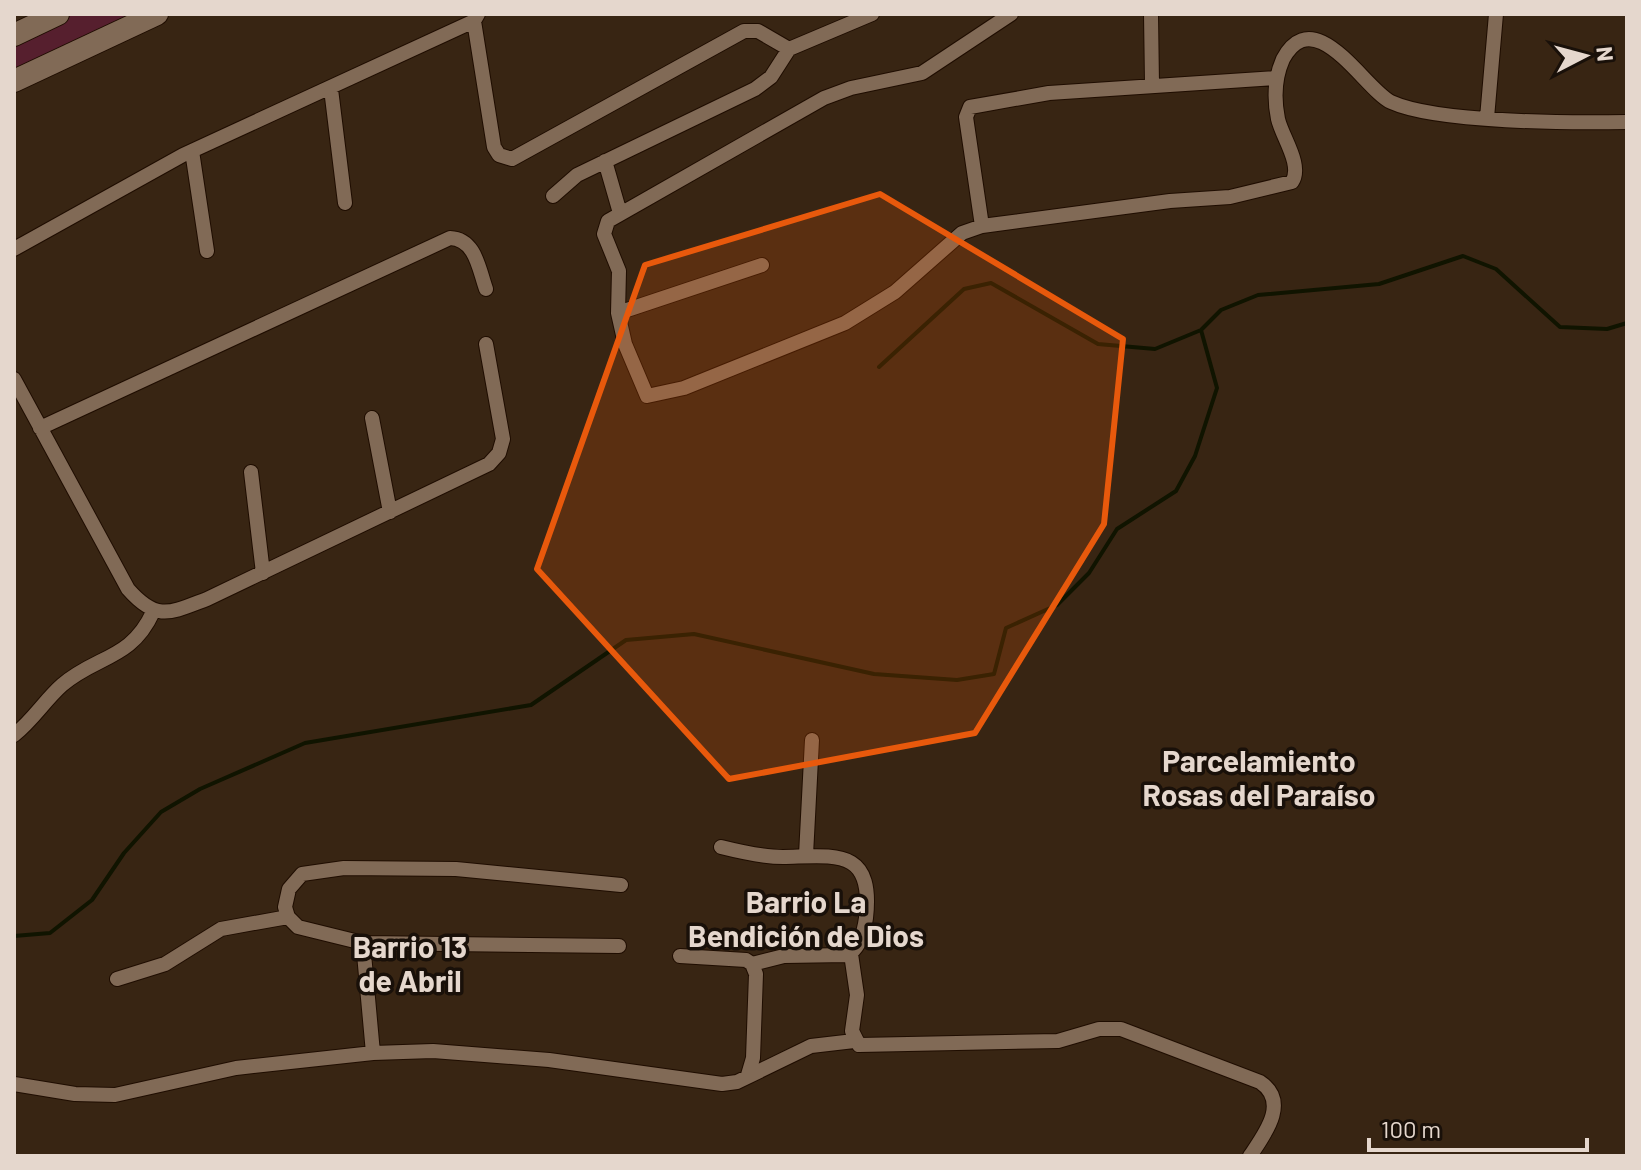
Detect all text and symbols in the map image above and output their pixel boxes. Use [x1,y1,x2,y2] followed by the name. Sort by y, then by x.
[1545,16,1625,96] north arrow
[1592,45,1620,62] text: N
[1142,742,1376,812] district label: Parcelamiento Rosas del Paraíso
[688,883,924,953] district label: Barrio La Bendición de Dios
[353,928,467,998] district label: Barrio 13 de Abril
[1369,1102,1587,1152] scale bar
[1381,1114,1441,1143] text: 100 m

